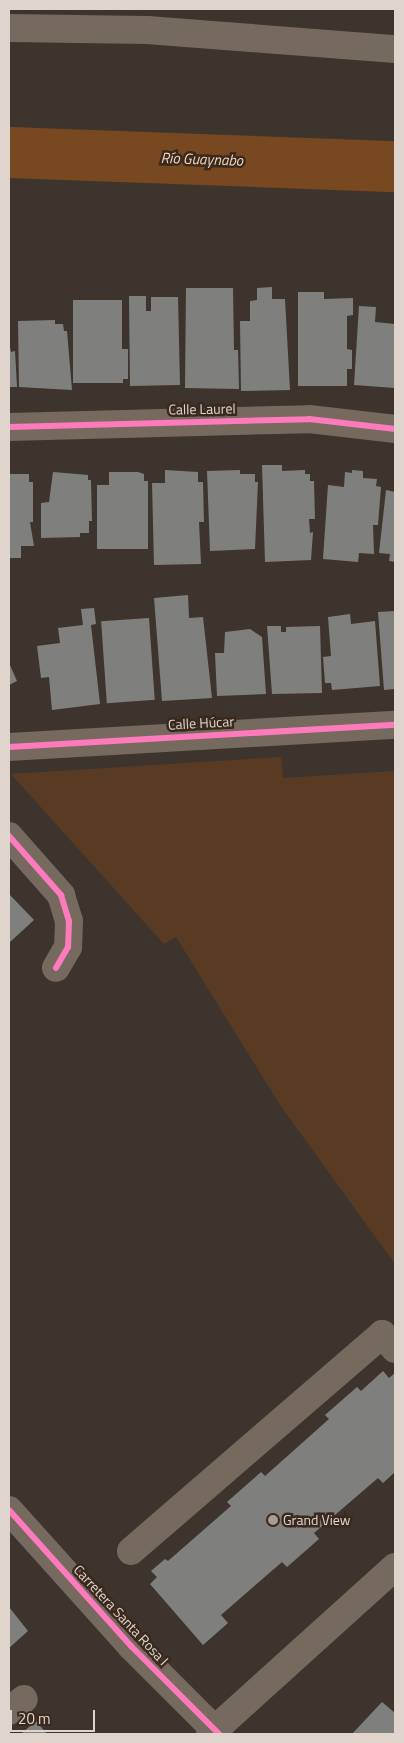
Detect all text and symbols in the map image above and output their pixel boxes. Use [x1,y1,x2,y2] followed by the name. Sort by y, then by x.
[160,149,244,169] water label: Río Guaynabo
[168,400,236,418] street label: Calle Laurel
[168,713,234,733] street label: Calle Húcar
[283,1512,350,1528] place label: Grand View
[267,1514,279,1526] marker: Grand View
[70,1561,172,1669] street label: Carretera Santa Rosa I
[12,1700,98,1732] scale bar
[18,1707,51,1730] text: 20 m

